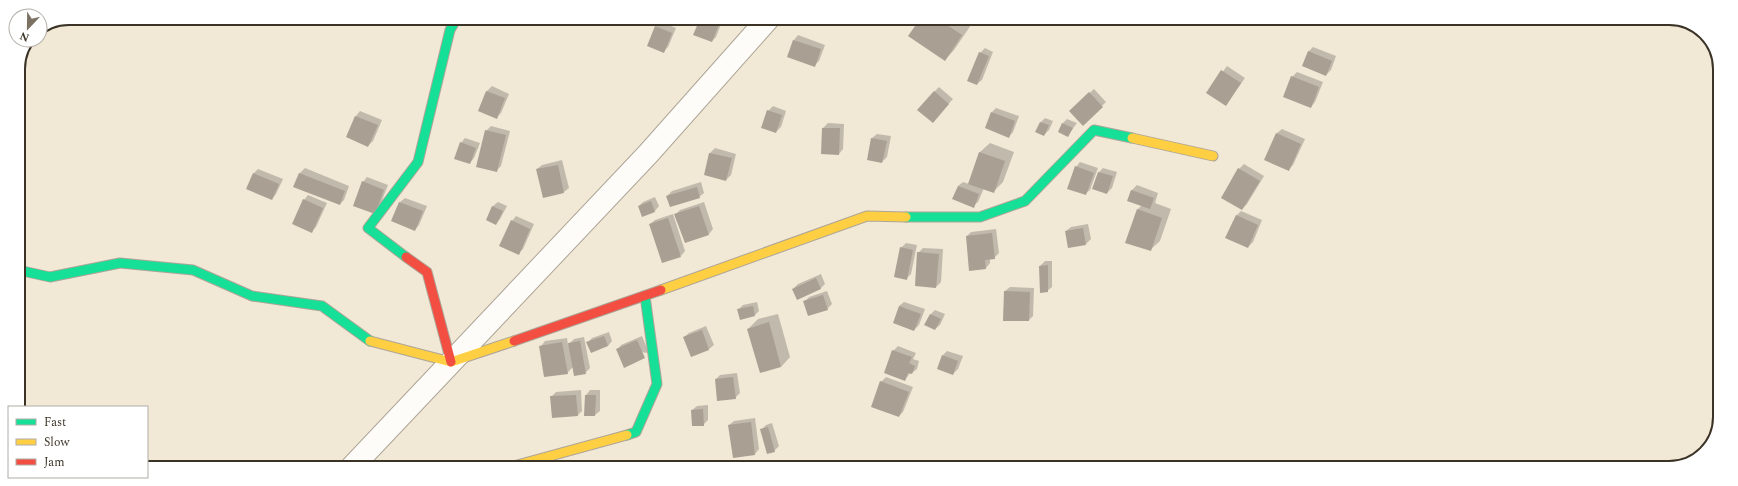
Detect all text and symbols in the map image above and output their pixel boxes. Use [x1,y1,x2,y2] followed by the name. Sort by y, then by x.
[8,8,48,48] north arrow
[17,27,32,46] text: N
[8,406,148,478] legend
[44,413,66,432] text: Fast
[44,433,70,452] text: Slow
[44,453,65,472] text: Jam

